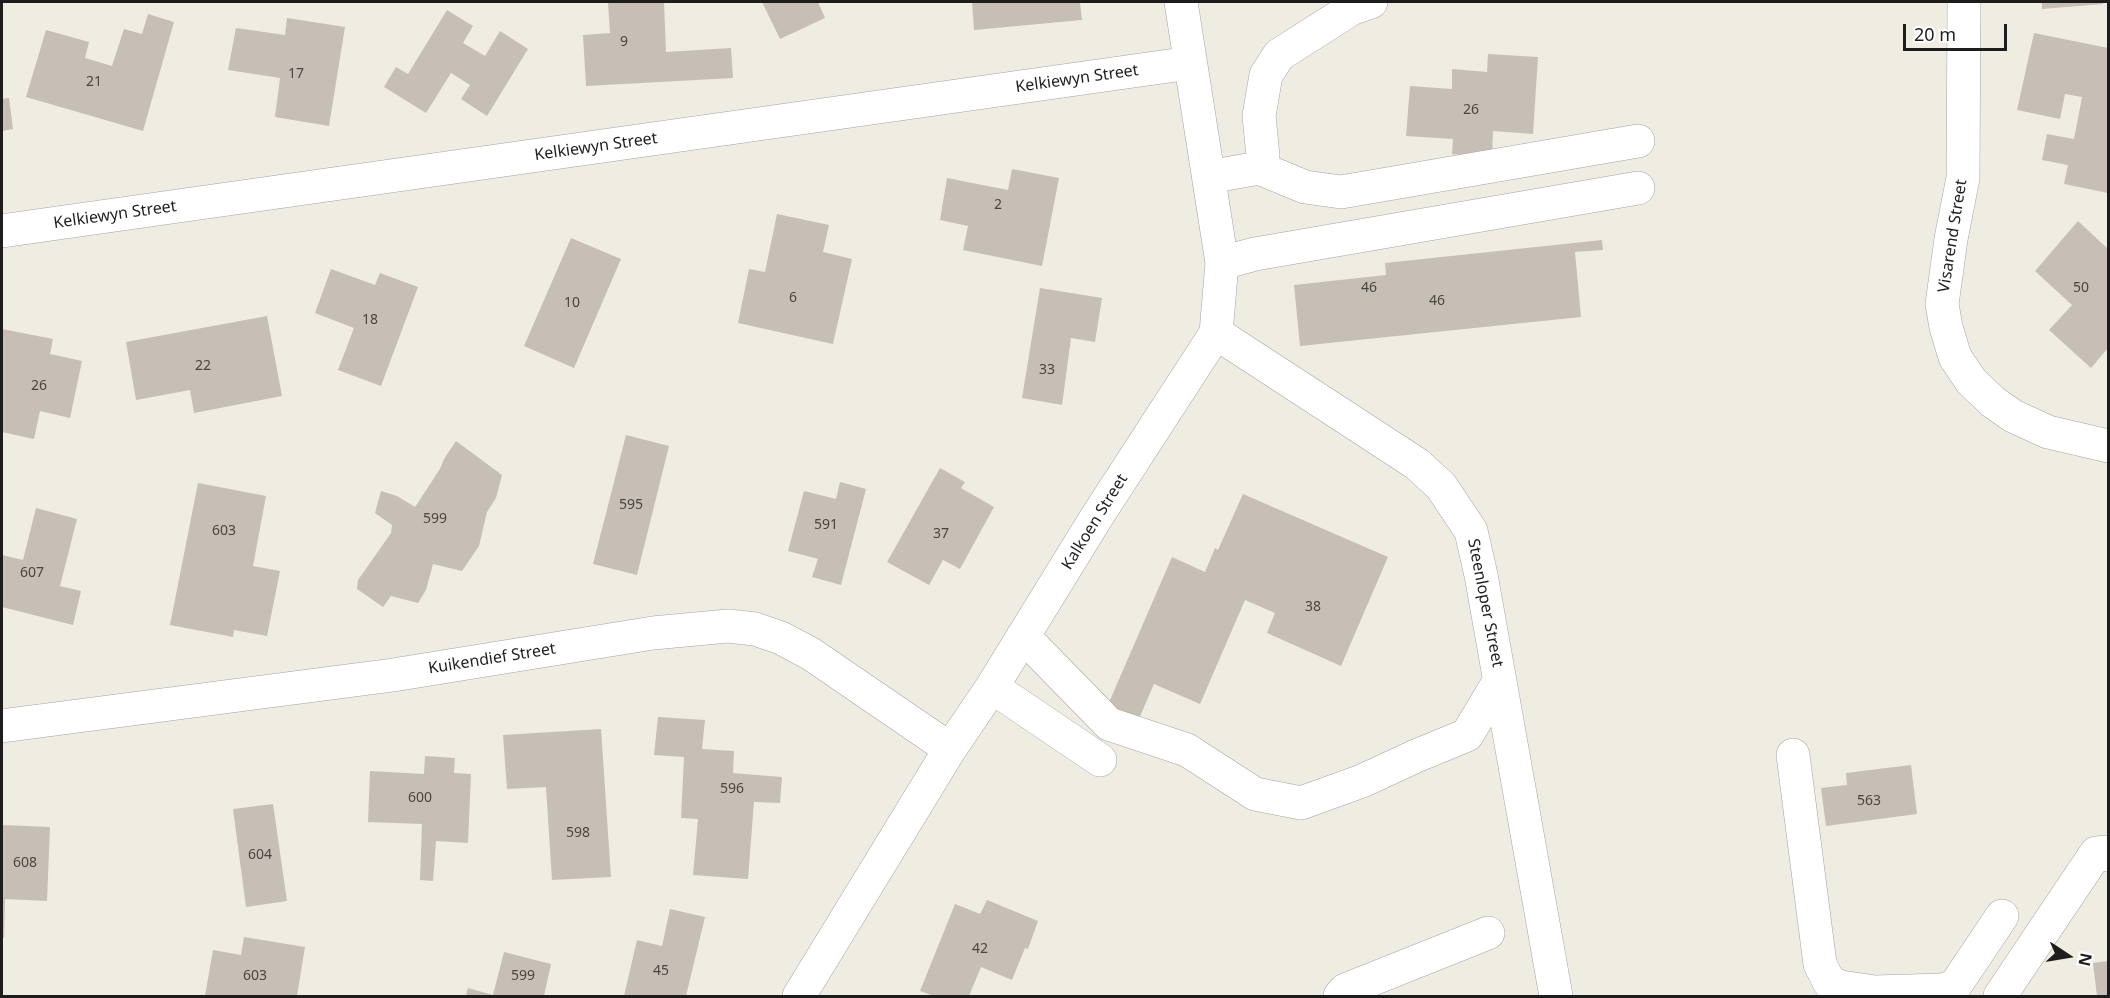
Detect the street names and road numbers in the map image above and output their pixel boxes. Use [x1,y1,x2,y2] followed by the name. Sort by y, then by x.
[1014,61,1140,97] street label: Kelkiewyn Street
[533,129,659,165] street label: Kelkiewyn Street
[1935,178,1971,294] street label: Visarend Street
[52,197,178,233] street label: Kelkiewyn Street
[1058,471,1132,573] street label: Kalkoen Street
[1463,537,1507,669] street label: Steenloper Street
[427,639,557,679] street label: Kuikendief Street

